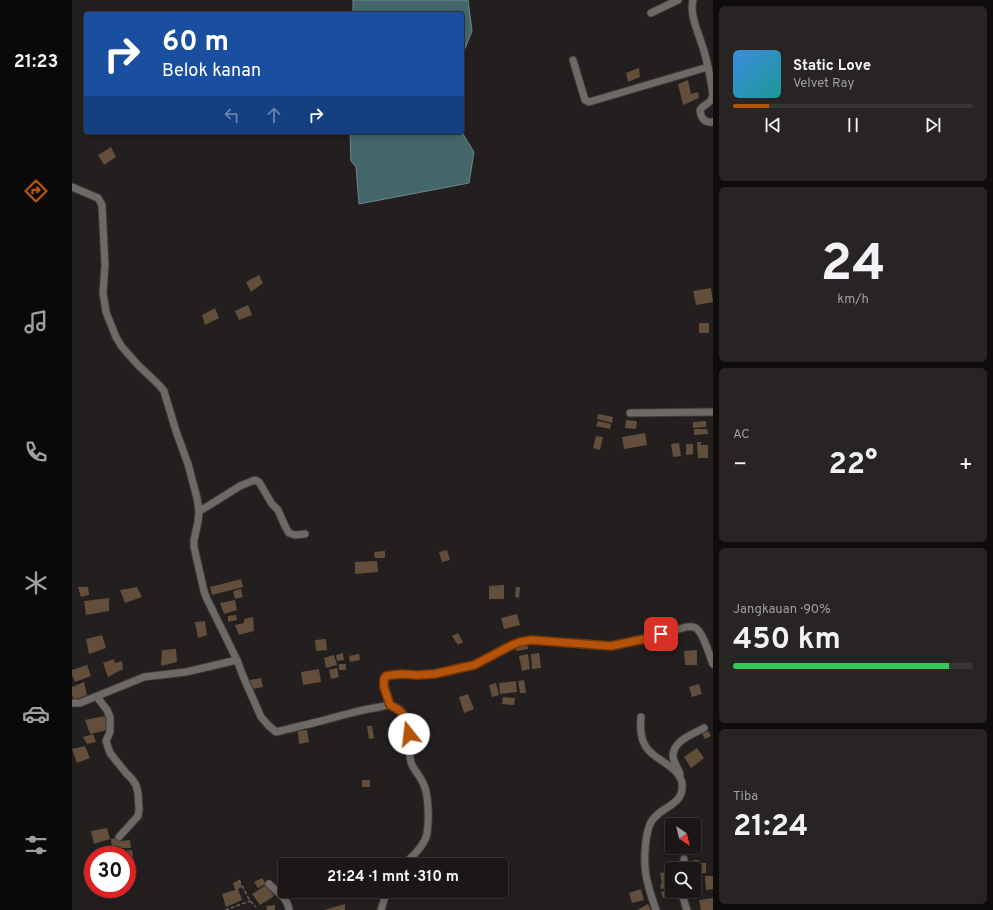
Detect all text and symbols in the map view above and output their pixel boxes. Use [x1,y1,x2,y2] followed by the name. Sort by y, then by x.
[162,25,229,61] text: 60 m
[96,28,148,80] icon: right
[14,51,58,74] text: 21:23
[793,57,871,76] text: Static Love
[162,60,261,83] text: Belok kanan
[793,76,854,92] text: Velvet Ray
[221,104,243,126] icon: left
[263,104,285,126] icon: ahead
[305,104,327,126] icon: right
[762,114,784,136] icon: previous
[842,114,864,136] icon: pause
[922,114,944,136] icon: next
[22,177,50,205] icon: directions
[820,233,886,299] text: 24
[837,292,869,308] text: km/h
[22,308,50,336] icon: music
[733,427,750,443] text: AC
[22,438,50,466] icon: phone
[828,447,878,484] text: 22°
[733,452,747,479] text: −
[959,452,973,479] text: +
[22,569,50,597] icon: climate
[733,602,831,618] text: Jangkauan · 90%
[644,617,678,651] pin
[733,622,841,659] text: 450 km
[650,623,672,645] icon: arrive
[22,700,50,728] icon: car
[388,713,430,755] position arrow
[733,789,758,805] text: Tiba
[733,809,808,846] text: 21:24
[665,818,701,854] north arrow
[665,818,701,898] map controls
[22,831,50,859] icon: filters
[84,846,136,898] speed limit sign: 30
[665,862,701,898] button: search
[327,868,459,887] text: 21:24 · 1 mnt · 310 m

